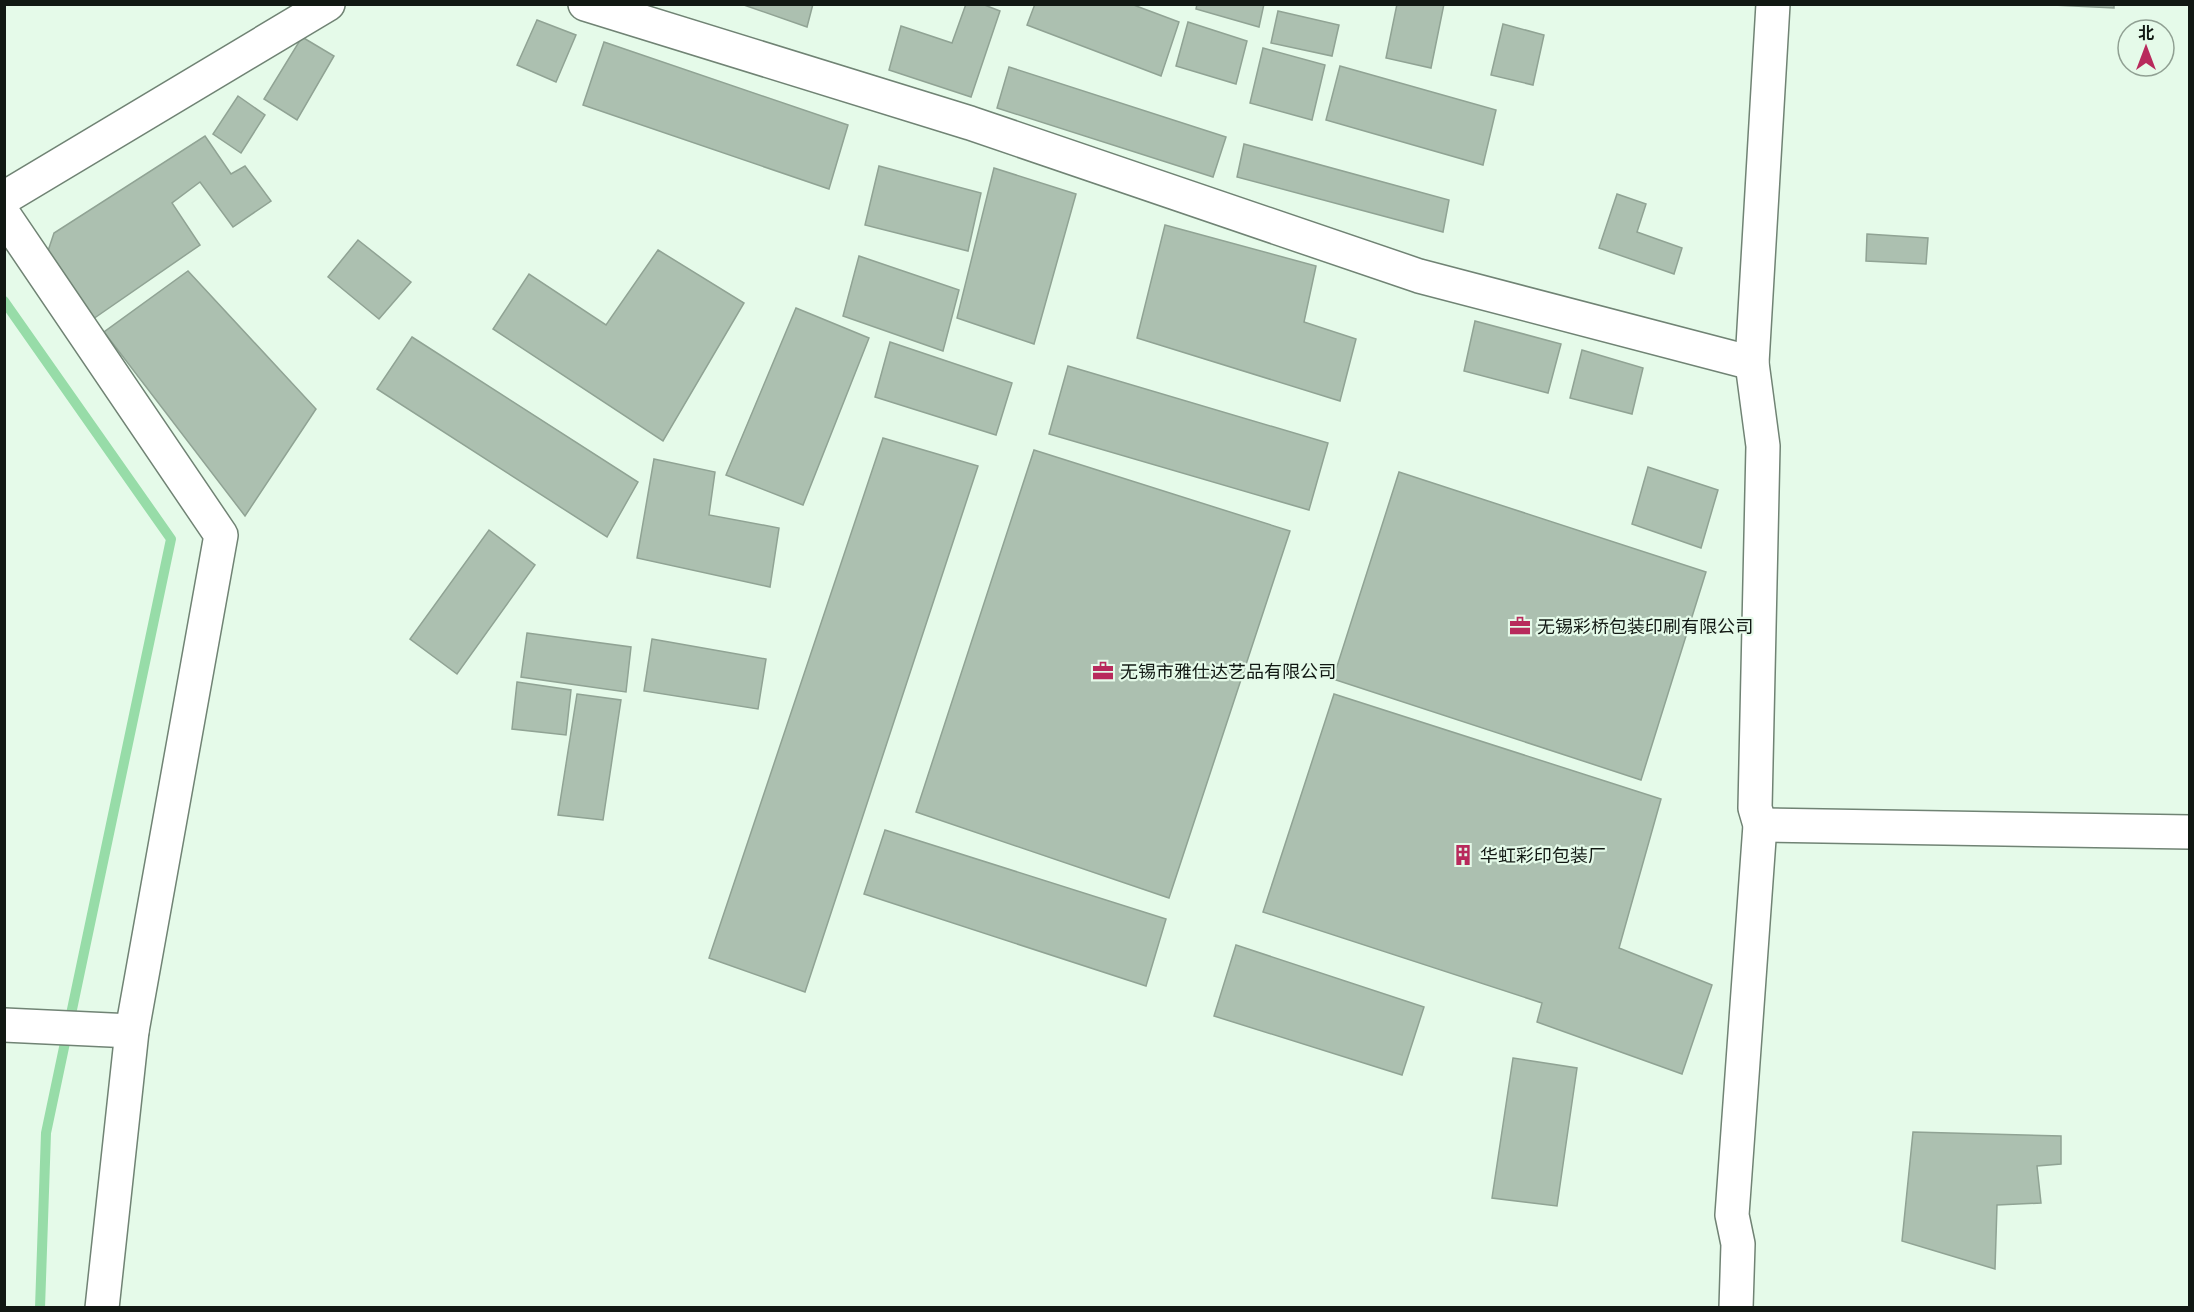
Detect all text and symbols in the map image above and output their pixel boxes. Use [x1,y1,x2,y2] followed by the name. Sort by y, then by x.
[2116,18,2176,78] north arrow
[2138,24,2154,42] text: 北
[1508,614,1532,638] office icon: 无锡彩桥包装印刷有限公司
[1537,616,1753,637] place label: 无锡彩桥包装印刷有限公司
[1091,659,1115,683] office icon: 无锡市雅仕达艺品有限公司
[1120,661,1336,682] place label: 无锡市雅仕达艺品有限公司
[1451,843,1475,867] building icon: 华虹彩印包装厂
[1480,845,1606,866] place label: 华虹彩印包装厂

